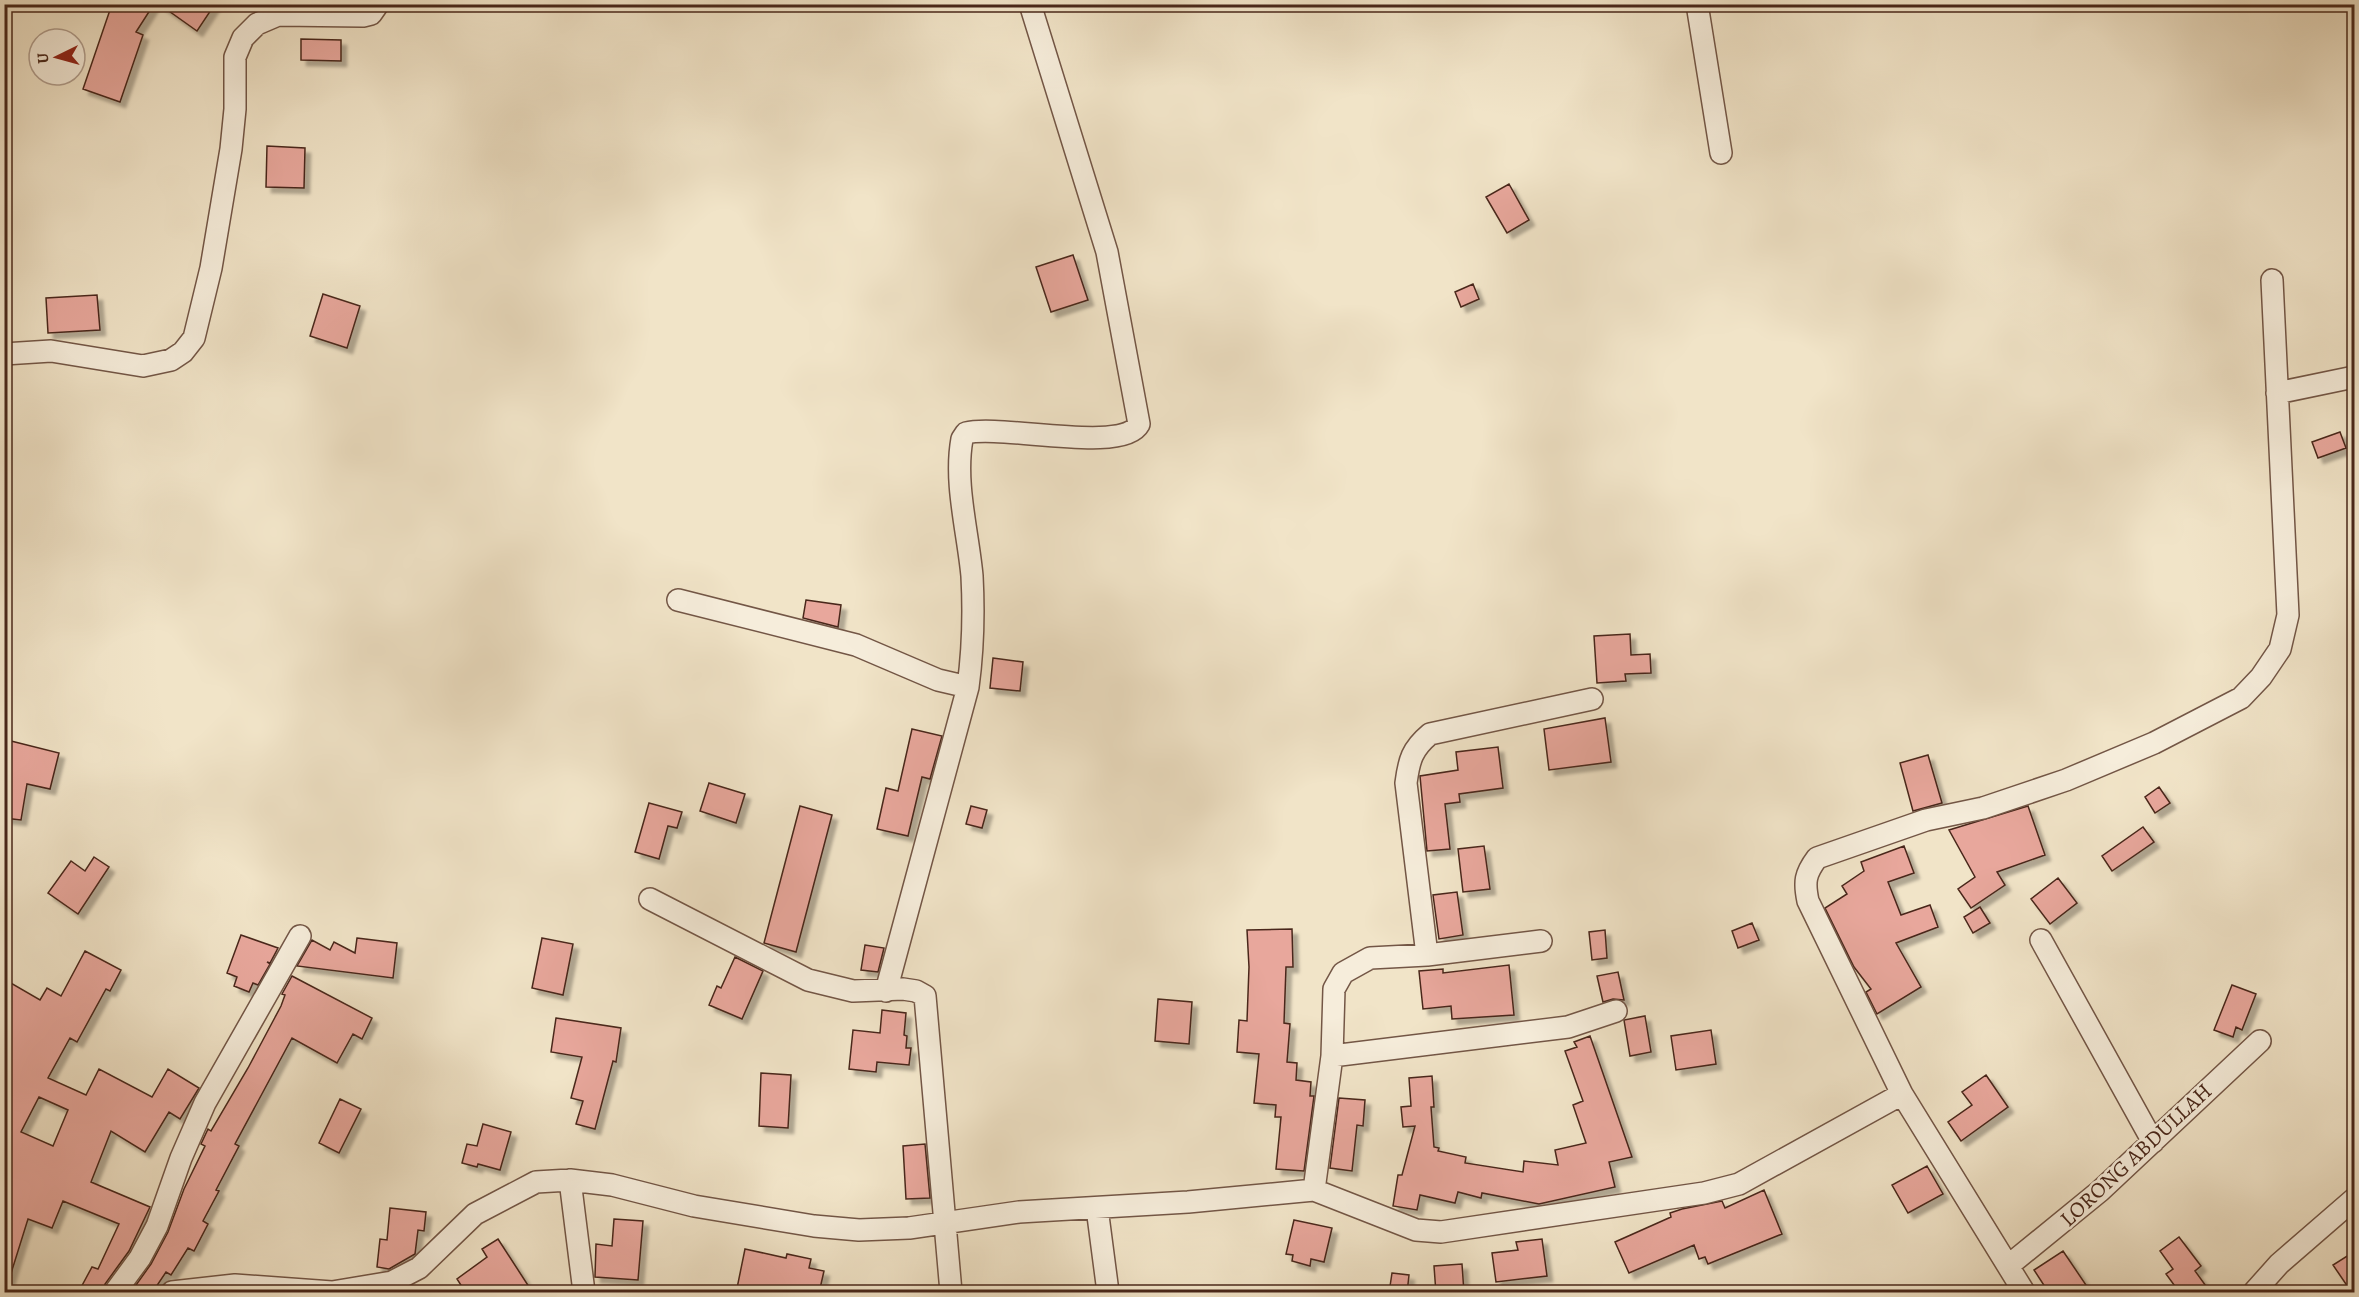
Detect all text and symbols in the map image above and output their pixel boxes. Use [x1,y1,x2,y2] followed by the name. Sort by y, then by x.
[27,27,87,87] north arrow
[32,52,54,64] text: U
[2053,1077,2219,1233] street label: LORONG ABDULLAH

